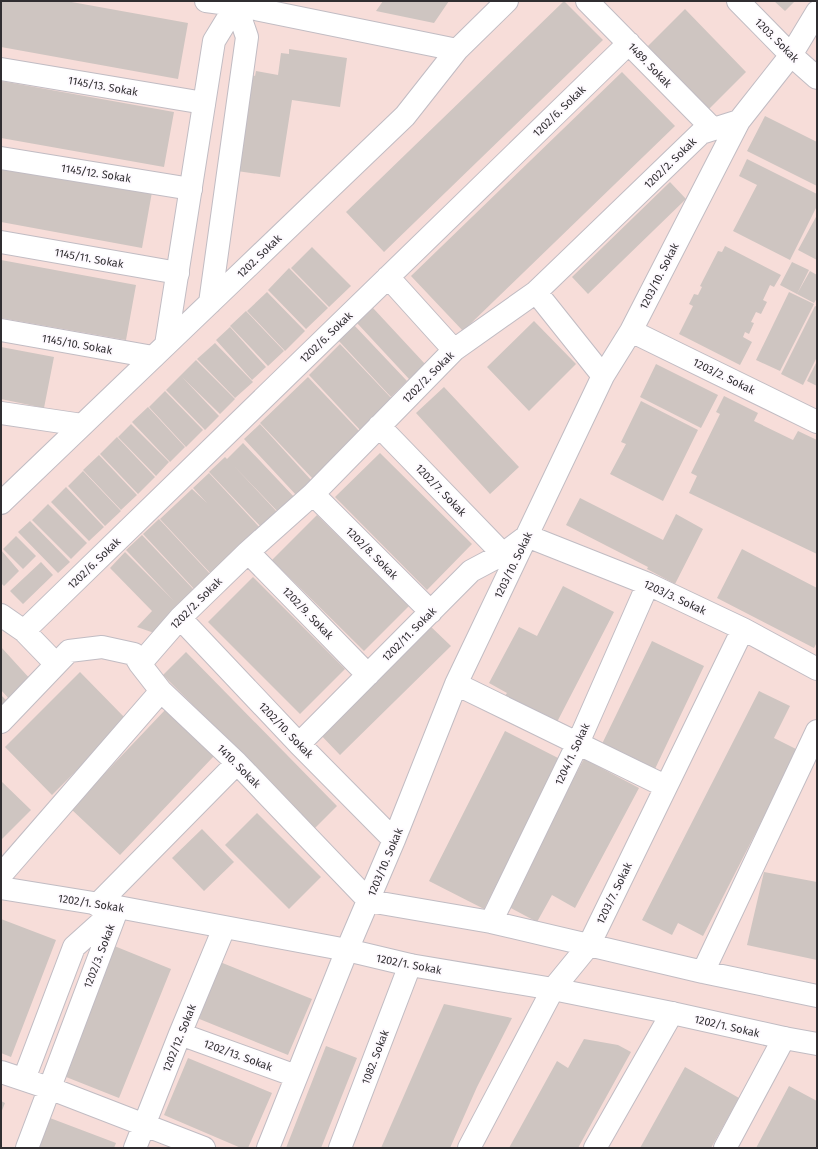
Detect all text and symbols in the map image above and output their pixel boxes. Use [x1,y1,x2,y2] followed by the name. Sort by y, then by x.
[752,16,802,65] street label: 1203. Sokak
[625,40,674,91] street label: 1489. Sokak
[67,74,139,99] street label: 1145/13. Sokak
[530,83,589,140] street label: 1202/6. Sokak
[642,135,699,191] street label: 1202/2. Sokak
[60,162,132,186] street label: 1145/12. Sokak
[234,232,285,281] street label: 1202. Sokak
[637,241,682,311] street label: 1203/10. Sokak
[53,246,125,271] street label: 1145/11. Sokak
[297,309,356,366] street label: 1202/6. Sokak
[41,332,114,357] street label: 1145/10. Sokak
[400,349,457,406] street label: 1202/2. Sokak
[691,356,757,397] street label: 1203/2. Sokak
[413,462,469,519] street label: 1202/7. Sokak
[343,525,401,582] street label: 1202/8. Sokak
[492,529,535,601] street label: 1203/10. Sokak
[65,535,124,592] street label: 1202/6. Sokak
[168,575,225,632] street label: 1202/2. Sokak
[641,577,708,618] street label: 1203/3. Sokak
[279,584,336,642] street label: 1202/9. Sokak
[380,604,439,664] street label: 1202/11. Sokak
[256,700,316,761] street label: 1202/10. Sokak
[552,721,593,787] street label: 1204/1. Sokak
[214,742,263,791] street label: 1410. Sokak
[365,826,406,898] street label: 1203/10. Sokak
[594,860,635,926] street label: 1203/7. Sokak
[57,892,125,915] street label: 1202/1. Sokak
[81,922,118,990] street label: 1202/3. Sokak
[375,952,443,977] street label: 1202/1. Sokak
[160,1002,199,1074] street label: 1202/12. Sokak
[693,1013,761,1040] street label: 1202/1. Sokak
[359,1028,392,1086] street label: 1082. Sokak
[202,1037,274,1074] street label: 1202/13. Sokak

